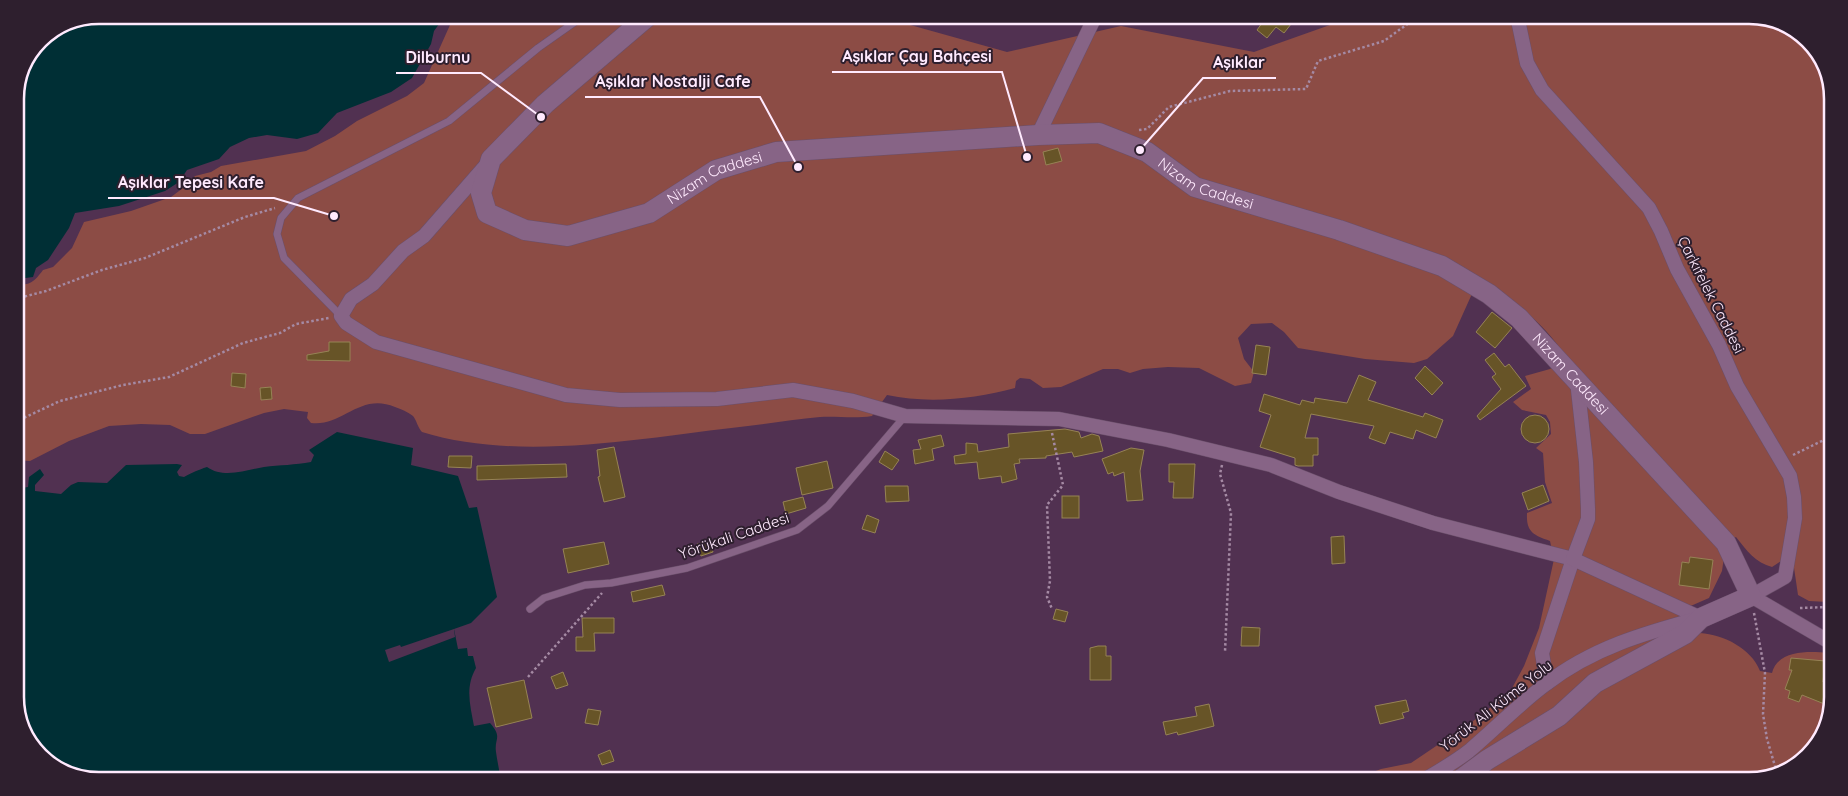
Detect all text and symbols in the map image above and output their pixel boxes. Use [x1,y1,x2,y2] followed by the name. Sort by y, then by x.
[832,41,1002,72] callout: Aşıklar Çay Bahçesi
[396,42,481,73] callout: Dilburnu
[842,46,992,66] text: Aşıklar Çay Bahçesi
[406,47,470,67] text: Dilburnu
[1203,47,1276,78] callout: Aşıklar
[1213,52,1265,72] text: Aşıklar
[585,66,760,97] callout: Aşıklar Nostalji Cafe
[595,71,751,91] text: Aşıklar Nostalji Cafe
[663,147,764,208] street label: Nizam Caddesi
[1154,153,1256,213] street label: Nizam Caddesi
[108,167,274,198] callout: Aşıklar Tepesi Kafe
[118,172,264,192] text: Aşıklar Tepesi Kafe
[1674,233,1749,357] street label: Çarkıfelek Caddesi
[1529,329,1613,418] street label: Nizam Caddesi
[676,508,791,563] street label: Yörükali Caddesi
[1436,656,1556,756] street label: Yörük Ali Küme Yolu

